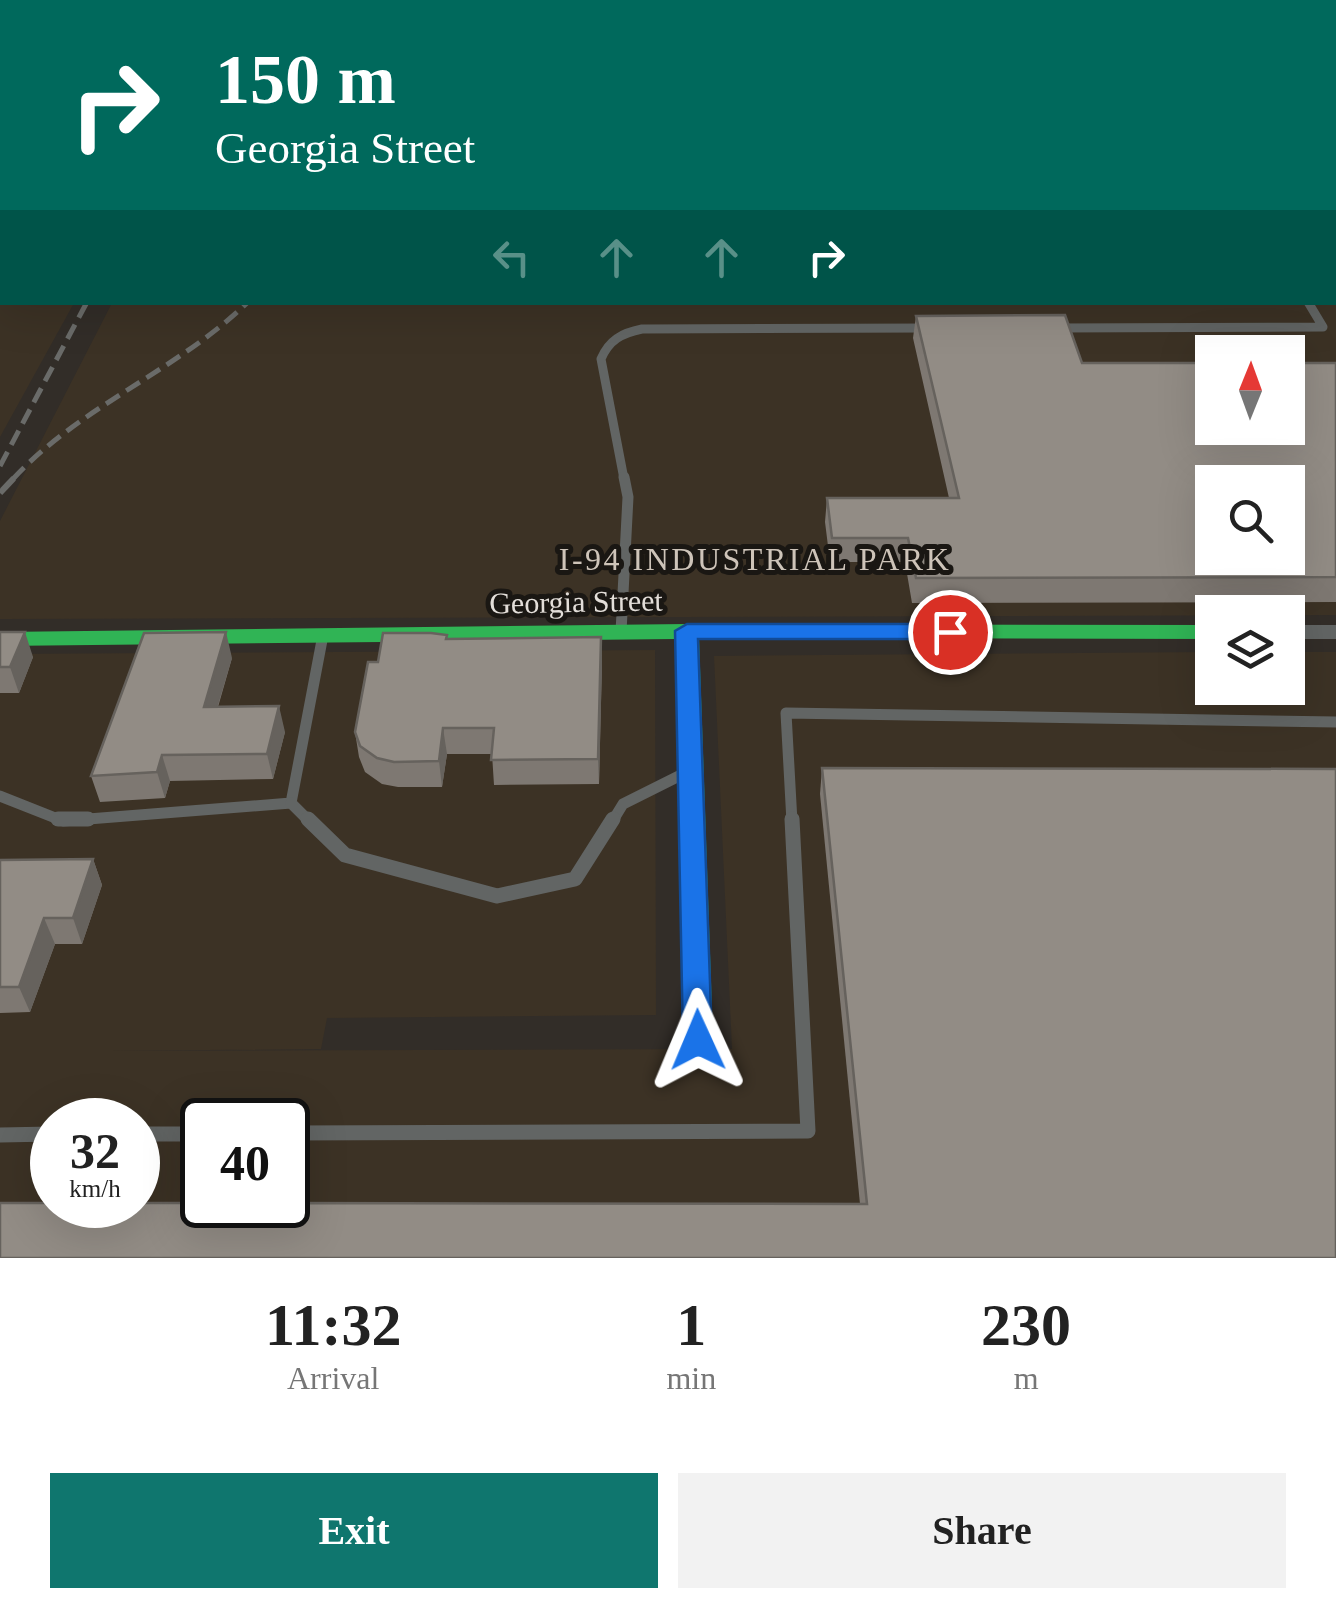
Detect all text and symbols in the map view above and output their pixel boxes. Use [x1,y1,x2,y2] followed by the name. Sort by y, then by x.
[50,40,180,170] icon: right
[215,41,396,118] text: 150 m
[215,123,475,173] text: Georgia Street
[484,230,539,285] icon: left
[589,230,644,285] icon: ahead
[694,230,749,285] icon: ahead
[799,230,854,285] icon: right
[1195,335,1305,445] north arrow
[1195,335,1305,705] map controls
[1195,465,1305,575] button: search
[559,541,951,577] district label: I-94 INDUSTRIAL PARK
[489,583,664,620] street label: Georgia Street
[908,590,993,675] pin
[1195,595,1305,705] button: layers
[923,605,978,660] icon: arrive
[646,988,750,1092] position arrow
[180,1098,310,1228] speed limit sign: 40
[70,1123,120,1179] text: 32
[69,1175,121,1202] text: km/h
[265,1292,402,1358] text: 11:32
[676,1292,706,1358] text: 1
[981,1292,1071,1358] text: 230
[287,1360,379,1396] text: Arrival
[666,1360,716,1396] text: min
[1014,1360,1039,1396] text: m
[50,1473,658,1588] button: Exit
[678,1473,1286,1588] button: Share

